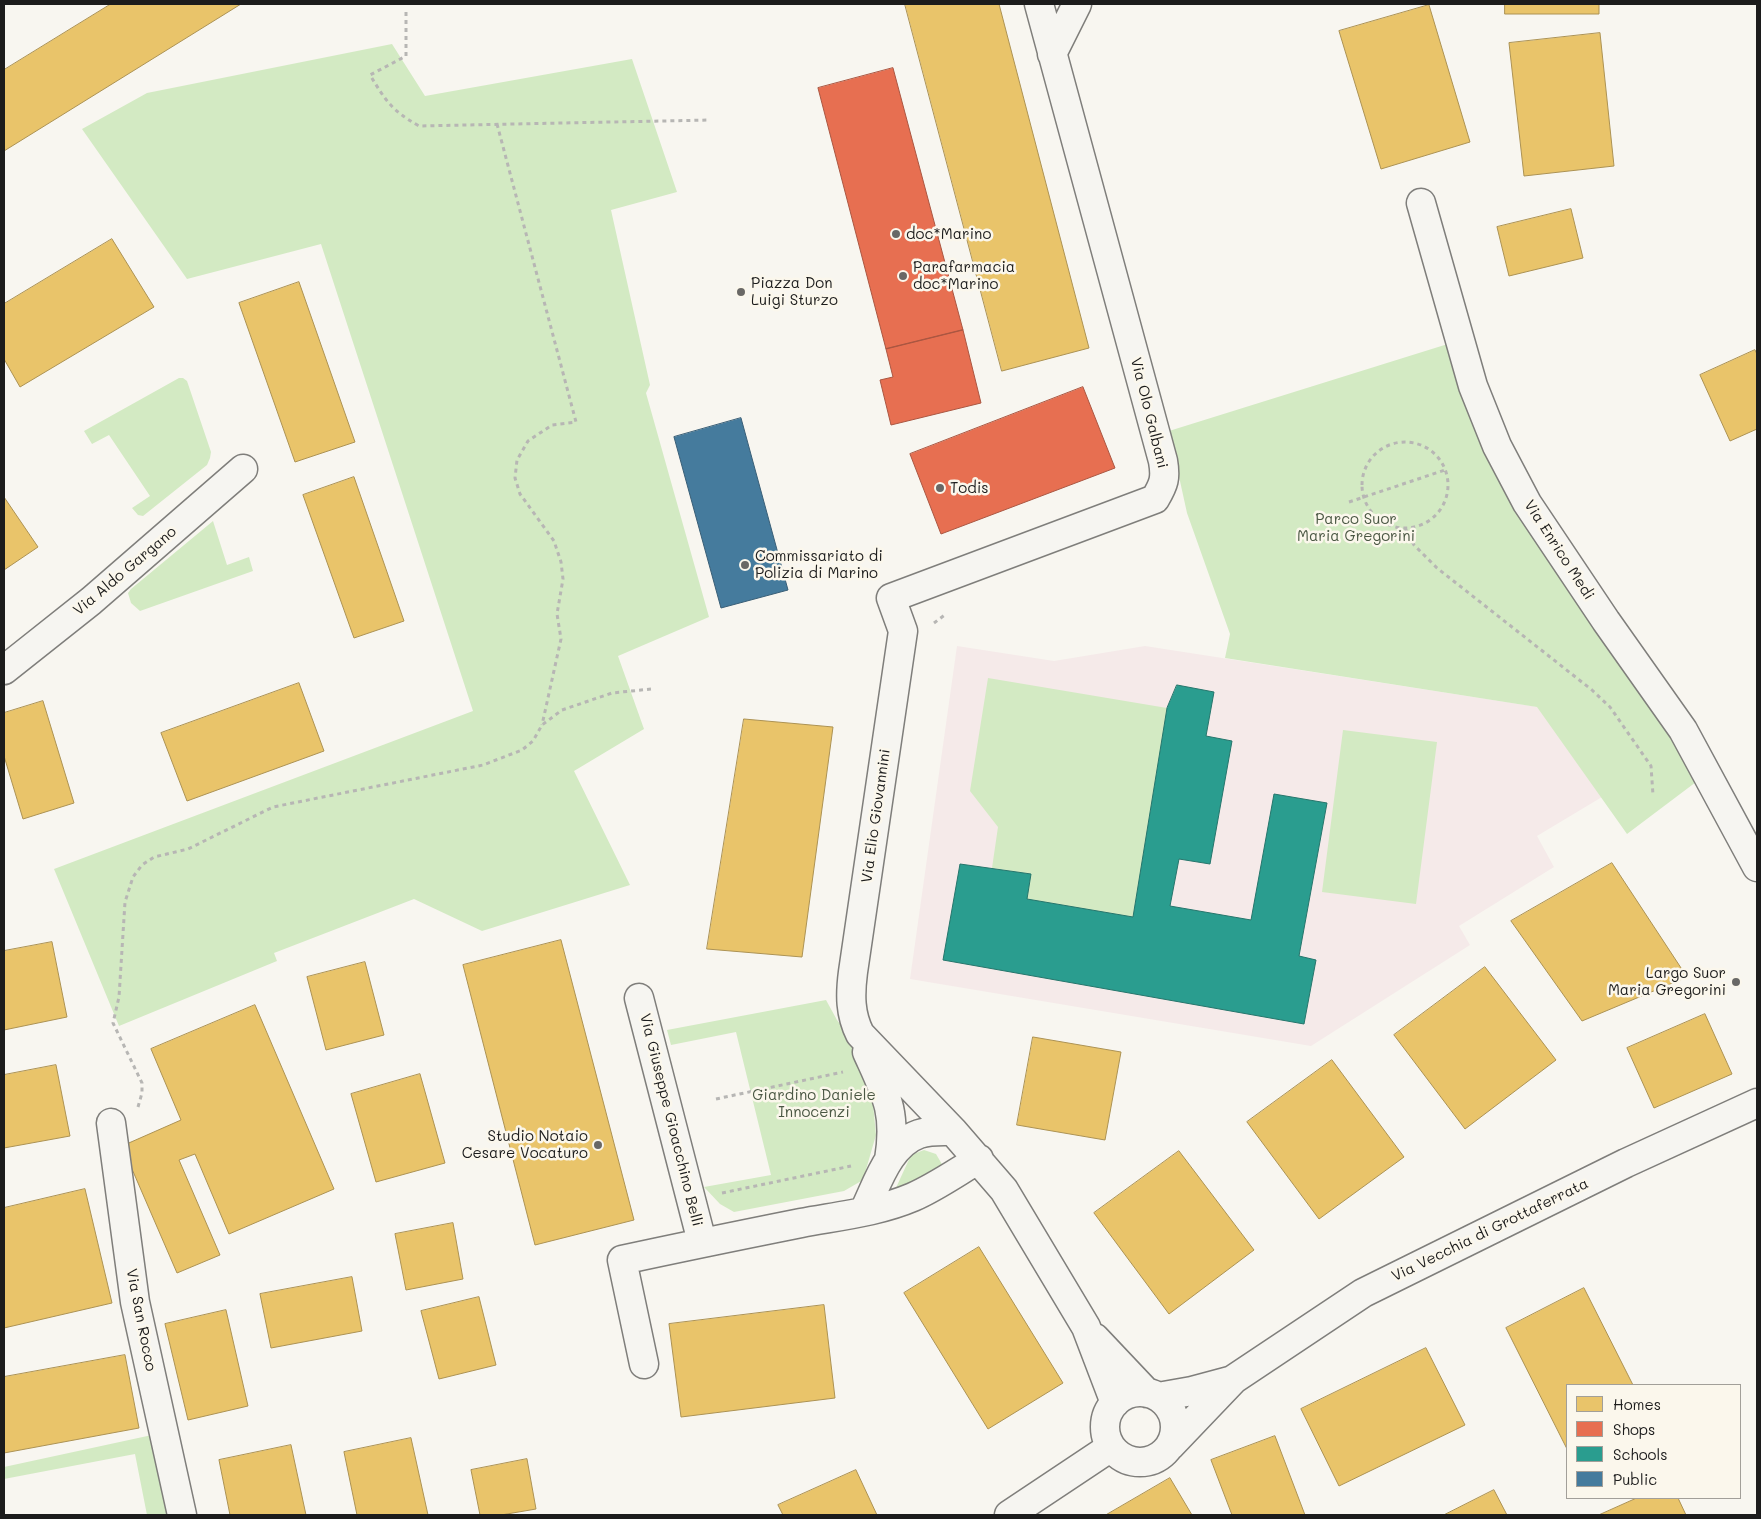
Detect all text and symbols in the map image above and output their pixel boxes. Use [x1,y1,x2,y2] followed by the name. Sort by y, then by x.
[906,225,991,243] place label: doc*Marino
[890,228,902,240] marker: doc*Marino
[913,258,1015,293] place label: Parafarmacia doc*Marino
[897,270,909,282] marker: Parafarmacia doc*Marino
[751,274,838,309] place label: Piazza Don Luigi Sturzo
[735,286,747,298] marker: Piazza Don Luigi Sturzo
[1127,356,1171,470] street label: Via Olo Galbani
[950,479,989,497] place label: Todis
[934,482,946,494] marker: Todis
[1520,497,1598,603] street label: Via Enrico Medi
[1297,510,1415,545] park label: Parco Suor Maria Gregorini
[70,523,180,619] street label: Via Aldo Gargano
[755,547,883,582] place label: Commissariato di Polizia di Marino
[739,559,751,571] marker: Commissariato di Polizia di Marino
[858,748,894,884] street label: Via Elio Giovannini
[1608,964,1726,999] place label: Largo Suor Maria Gregorini
[1730,976,1742,988] marker: Largo Suor Maria Gregorini
[636,1012,706,1228] street label: Via Giuseppe Gioacchino Belli
[752,1086,876,1121] park label: Giardino Daniele Innocenzi
[462,1127,588,1162] place label: Studio Notaio Cesare Vocaturo
[592,1139,604,1151] marker: Studio Notaio Cesare Vocaturo
[1389,1174,1591,1286] street label: Via Vecchia di Grottaferrata
[122,1267,160,1373] street label: Via San Rocco
[1566,1384,1741,1499] legend
[1613,1394,1661,1414] text: Homes
[1613,1419,1655,1439] text: Shops
[1613,1444,1668,1464] text: Schools
[1613,1469,1657,1489] text: Public

